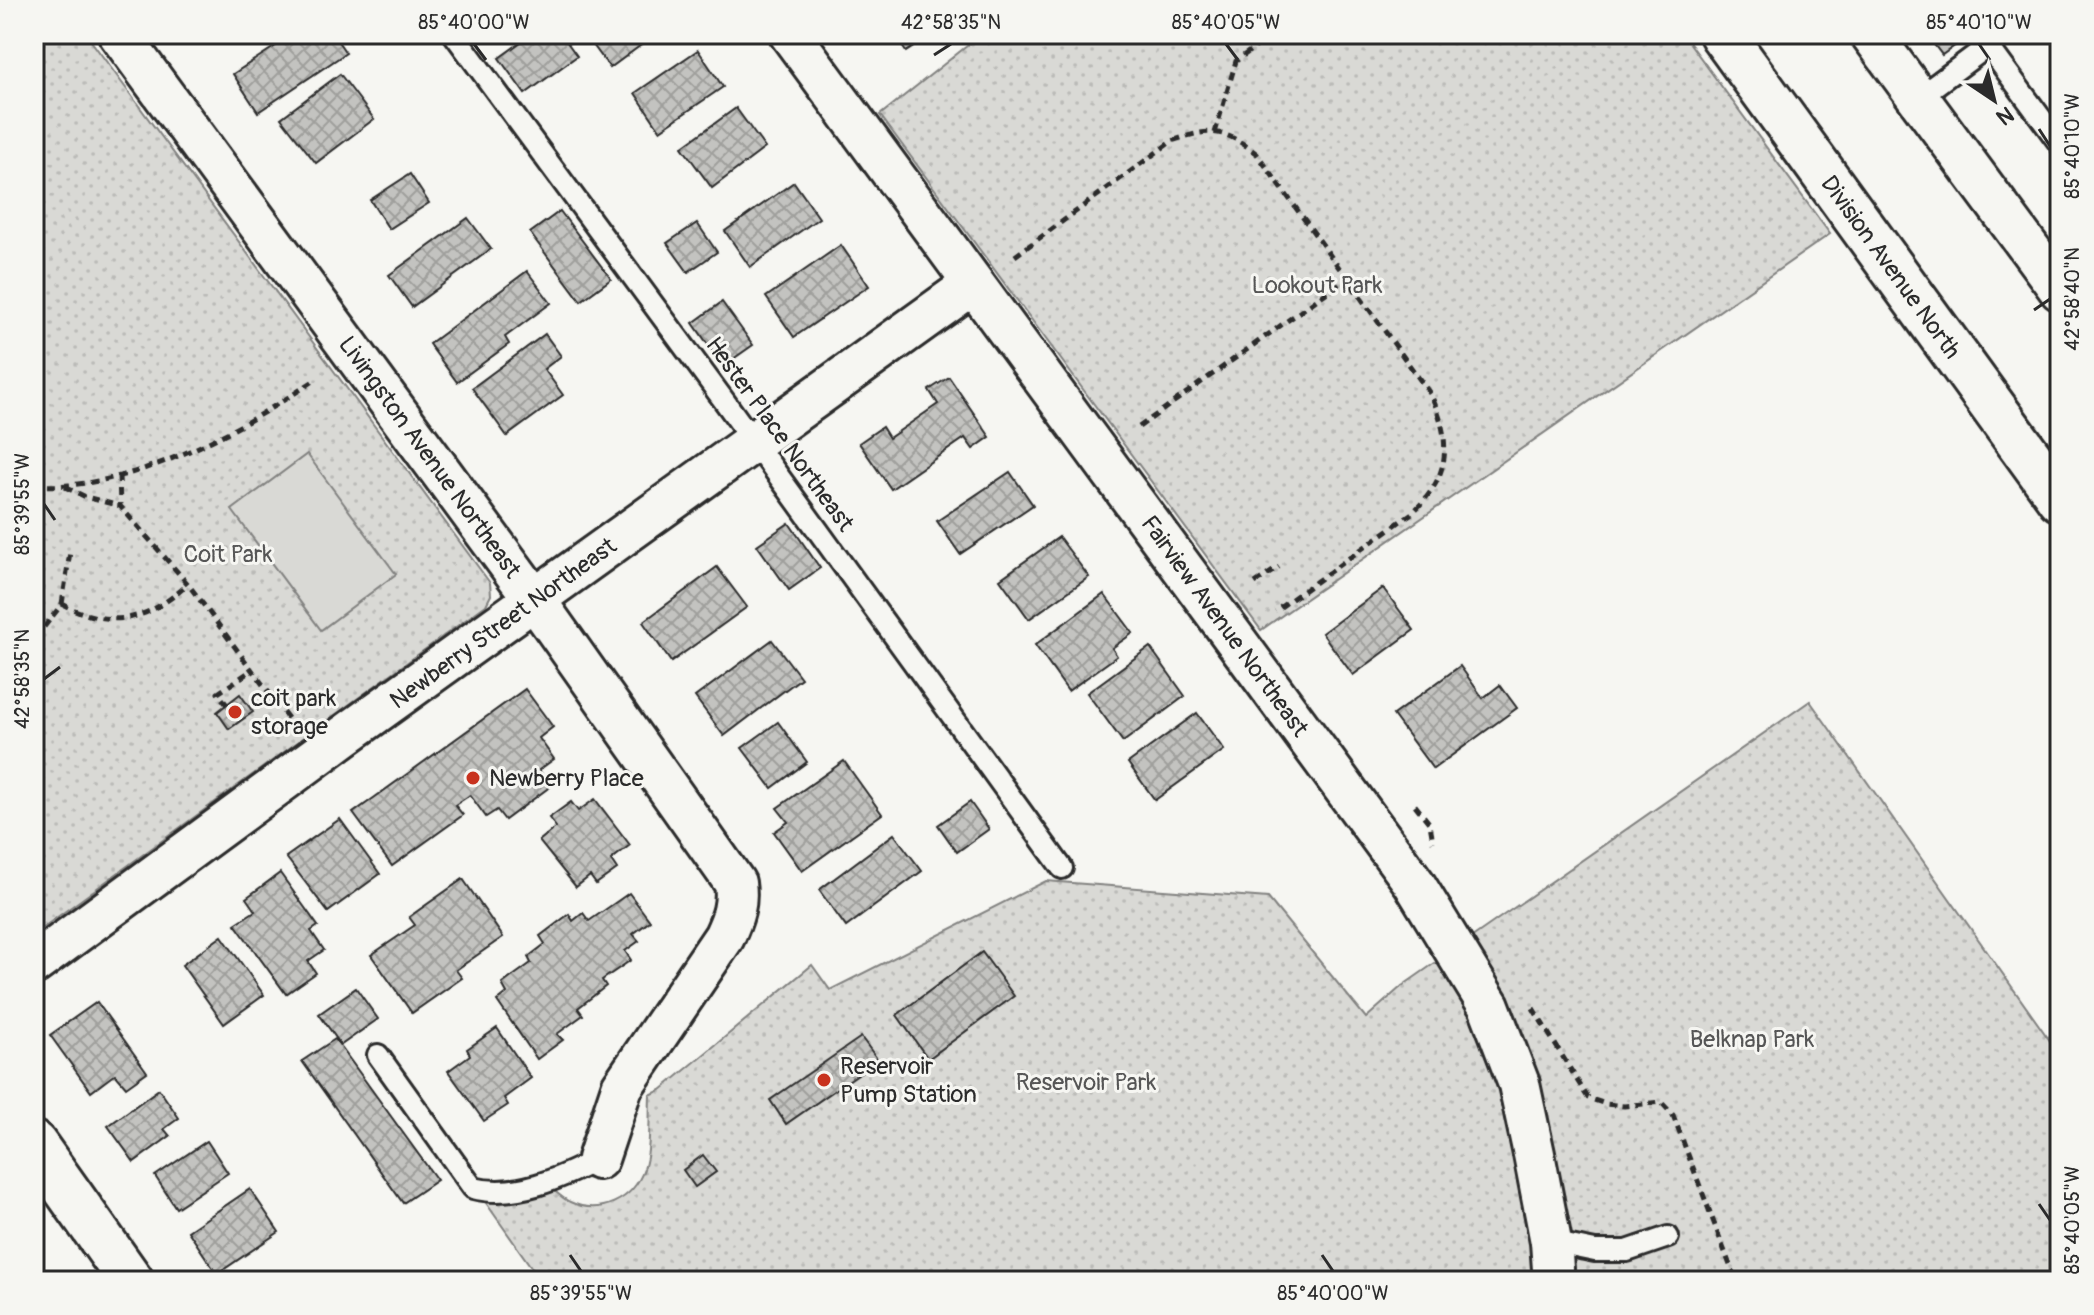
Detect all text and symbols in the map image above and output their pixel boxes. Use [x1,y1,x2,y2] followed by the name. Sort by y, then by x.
[418,10,530,35] text: 85°40'00"W
[901,10,1001,35] text: 42°58'35"N
[1172,10,1280,35] text: 85°40'05"W
[1926,10,2032,35] text: 85°40'10"W
[1954,60,2034,140] north arrow
[2060,93,2085,199] text: 85°40'10"W
[1991,100,2019,131] text: N
[1814,170,1967,364] street label: Division Avenue North
[2060,247,2085,351] text: 42°58'40"N
[1251,271,1383,300] park label: Lookout Park
[332,331,527,584] street label: Livingston Avenue Northeast
[699,331,860,537] street label: Hester Place Northeast
[10,453,35,555] text: 85°39'55"W
[1135,510,1315,743] street label: Fairview Avenue Northeast
[384,531,622,715] street label: Newberry Street Northeast
[184,540,272,569] park label: Coit Park
[10,629,35,729] text: 42°58'35"N
[251,684,336,741] place label: coit park storage
[226,703,244,721] marker: coit park storage
[489,764,644,793] place label: Newberry Place
[464,769,482,787] marker: Newberry Place
[1690,1025,1814,1054] park label: Belknap Park
[840,1052,977,1109] place label: Reservoir Pump Station
[1016,1068,1156,1097] park label: Reservoir Park
[815,1071,833,1089] marker: Reservoir Pump Station
[2060,1166,2085,1274] text: 85°40'05"W
[530,1281,632,1306] text: 85°39'55"W
[1277,1281,1389,1306] text: 85°40'00"W

